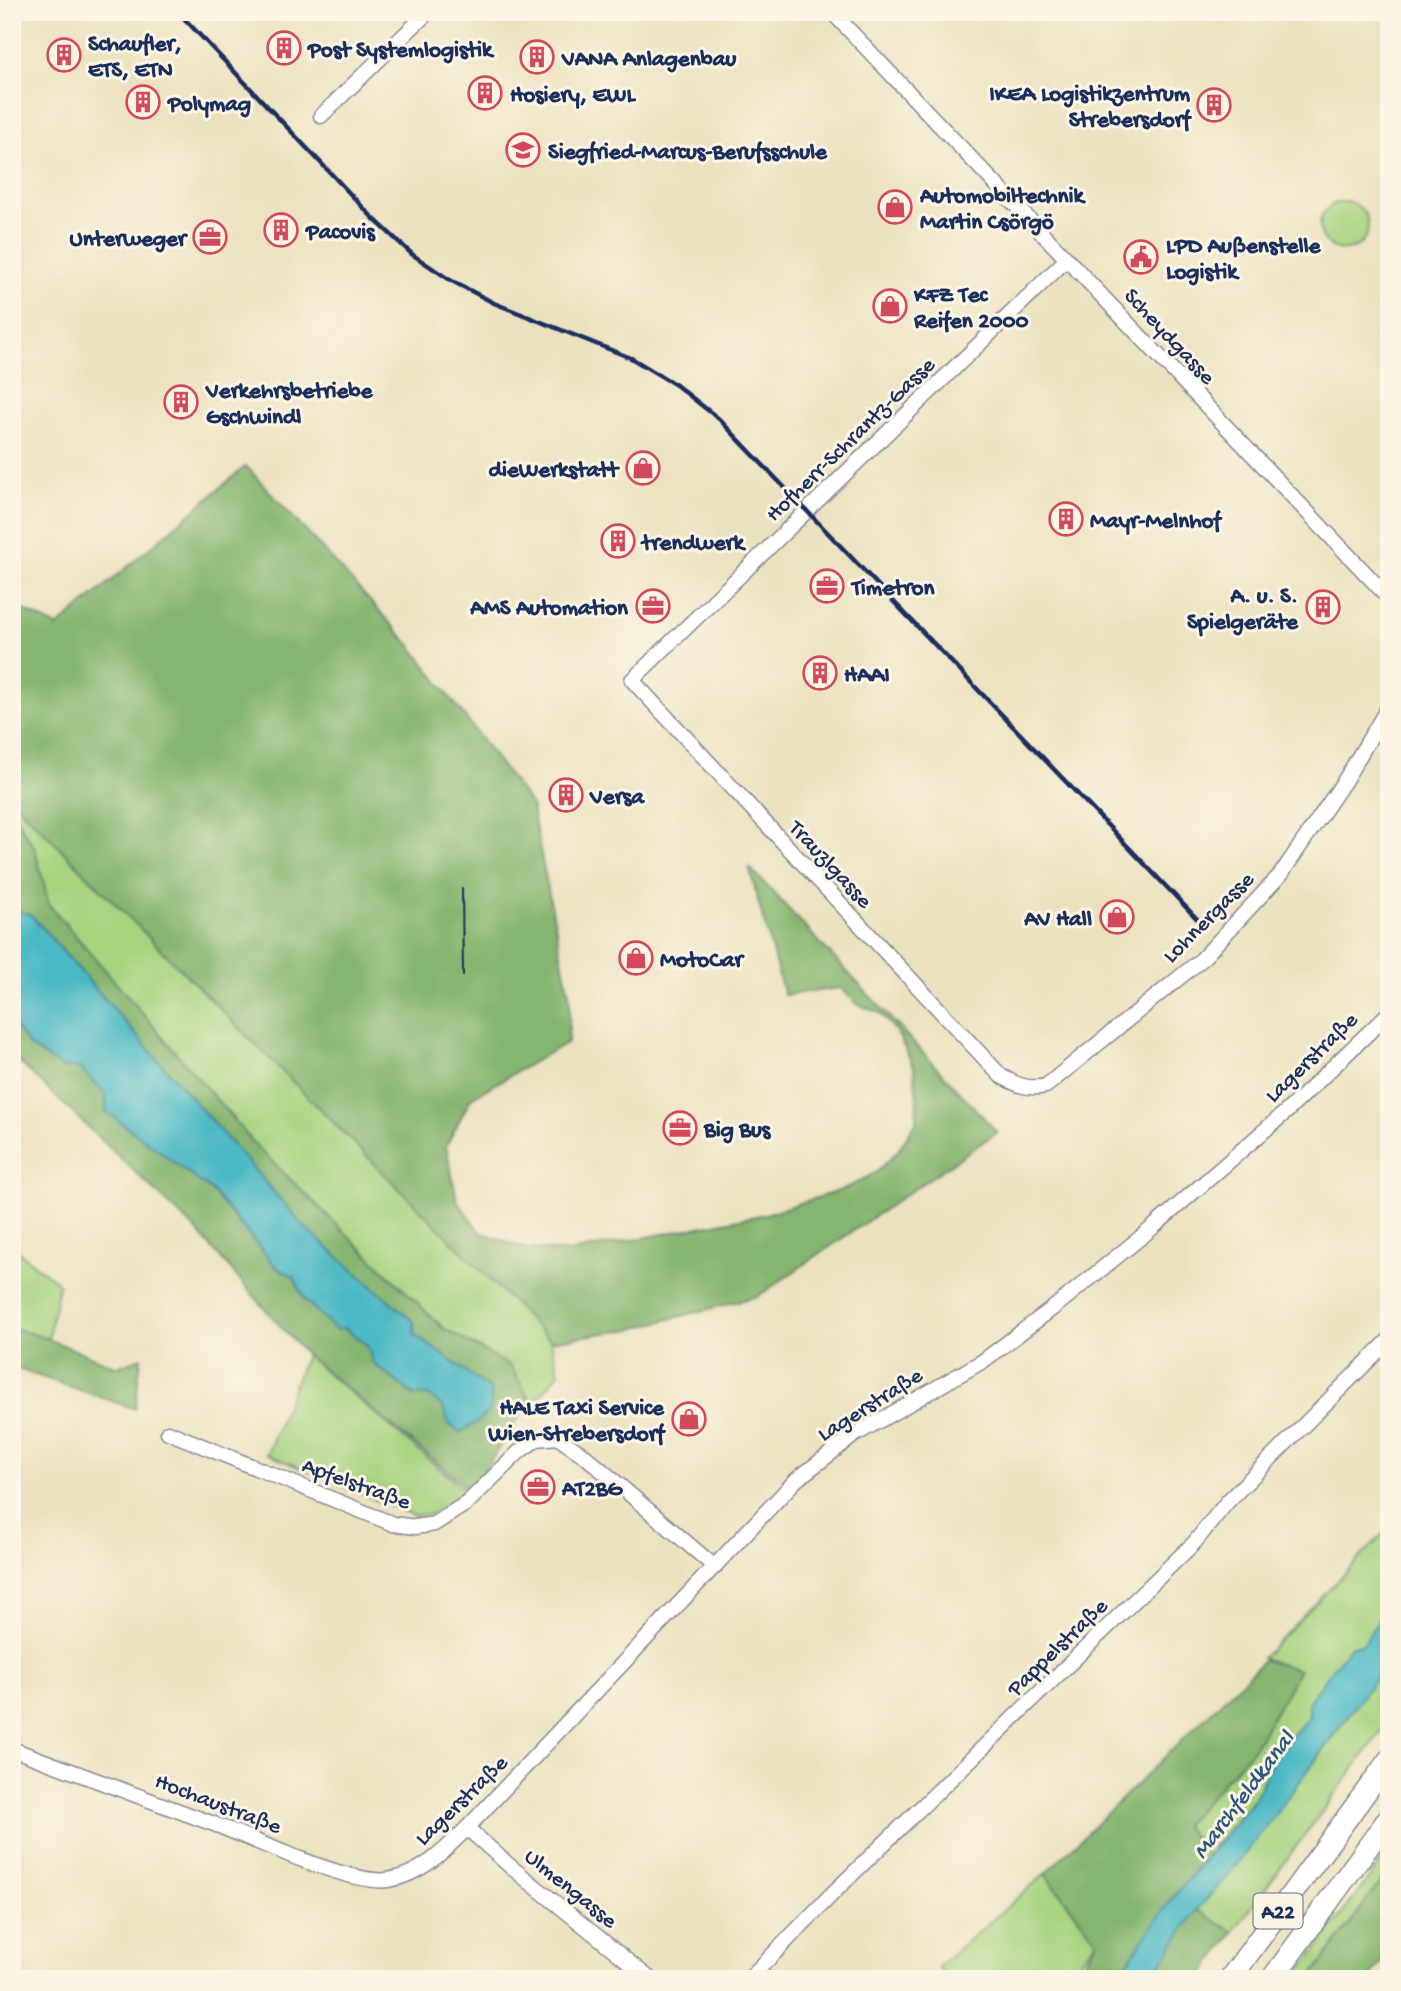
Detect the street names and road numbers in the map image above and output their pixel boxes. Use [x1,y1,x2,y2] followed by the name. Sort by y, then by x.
[1117,284,1221,392] street label: Scheydgasse
[761,352,943,529] street label: Hofherr-Schrantz-Gasse
[781,814,878,916] street label: Trauzlgasse
[1158,866,1262,970] street label: Lohnergasse
[1260,1007,1365,1110] street label: Lagerstraße
[813,1362,929,1449] street label: Lagerstraße
[298,1453,415,1518] street label: Apfelstraße
[1002,1593,1115,1704] street label: Pappelstraße
[410,1750,515,1853] street label: Lagerstraße
[151,1769,286,1842] street label: Hochaustraße
[518,1844,623,1936] street label: Ulmengasse
[1254,1894,1302,1928] road number: A22

